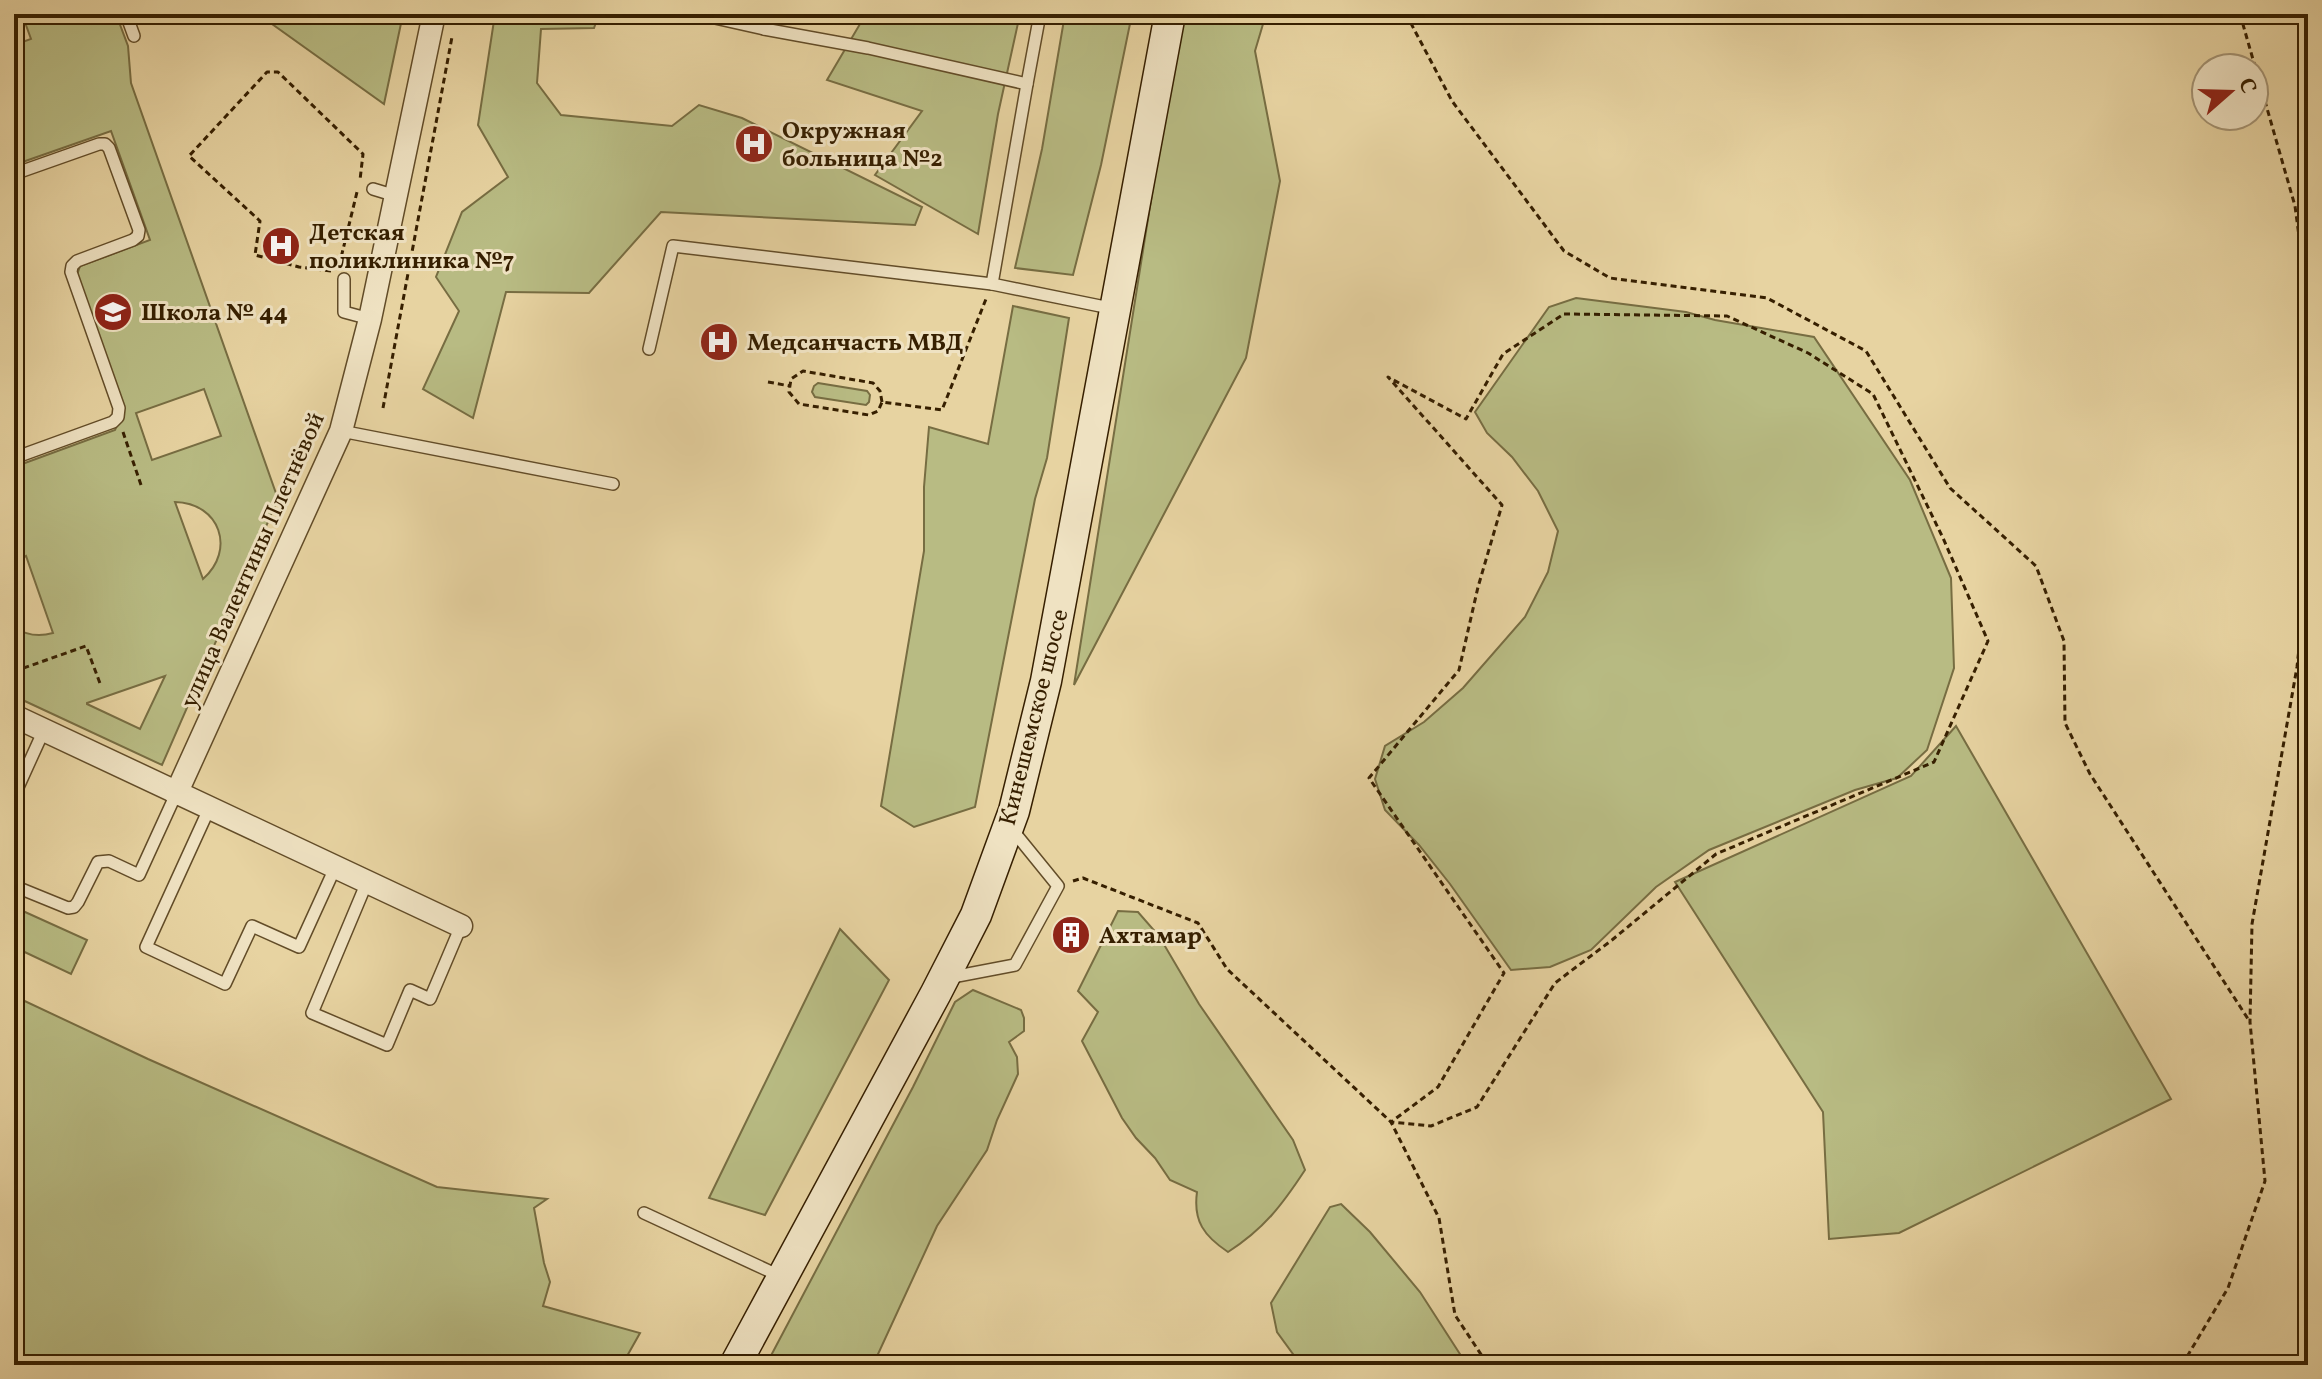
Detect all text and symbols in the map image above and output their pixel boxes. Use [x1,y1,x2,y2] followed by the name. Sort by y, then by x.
[2190,52,2270,132] north arrow
[2229,74,2263,98] text: С
[782,115,943,177] place label: Окружная больница №2
[733,123,775,165] hospital icon: Окружная больница №2
[309,217,514,279] place label: Детская поликлиника №7
[260,225,302,267] hospital icon: Детская поликлиника №7
[92,291,134,333] school or university icon: Школа № 44
[141,297,288,331] place label: Школа № 44
[698,321,740,363] hospital icon: Медсанчасть МВД
[747,327,964,361] place label: Медсанчасть МВД
[173,408,334,714] street label: улица Валентины Плетнёвой
[992,606,1078,829] street label: Кинешемское шоссе
[1050,914,1092,956] building icon: Ахтамар
[1099,920,1202,954] place label: Ахтамар

